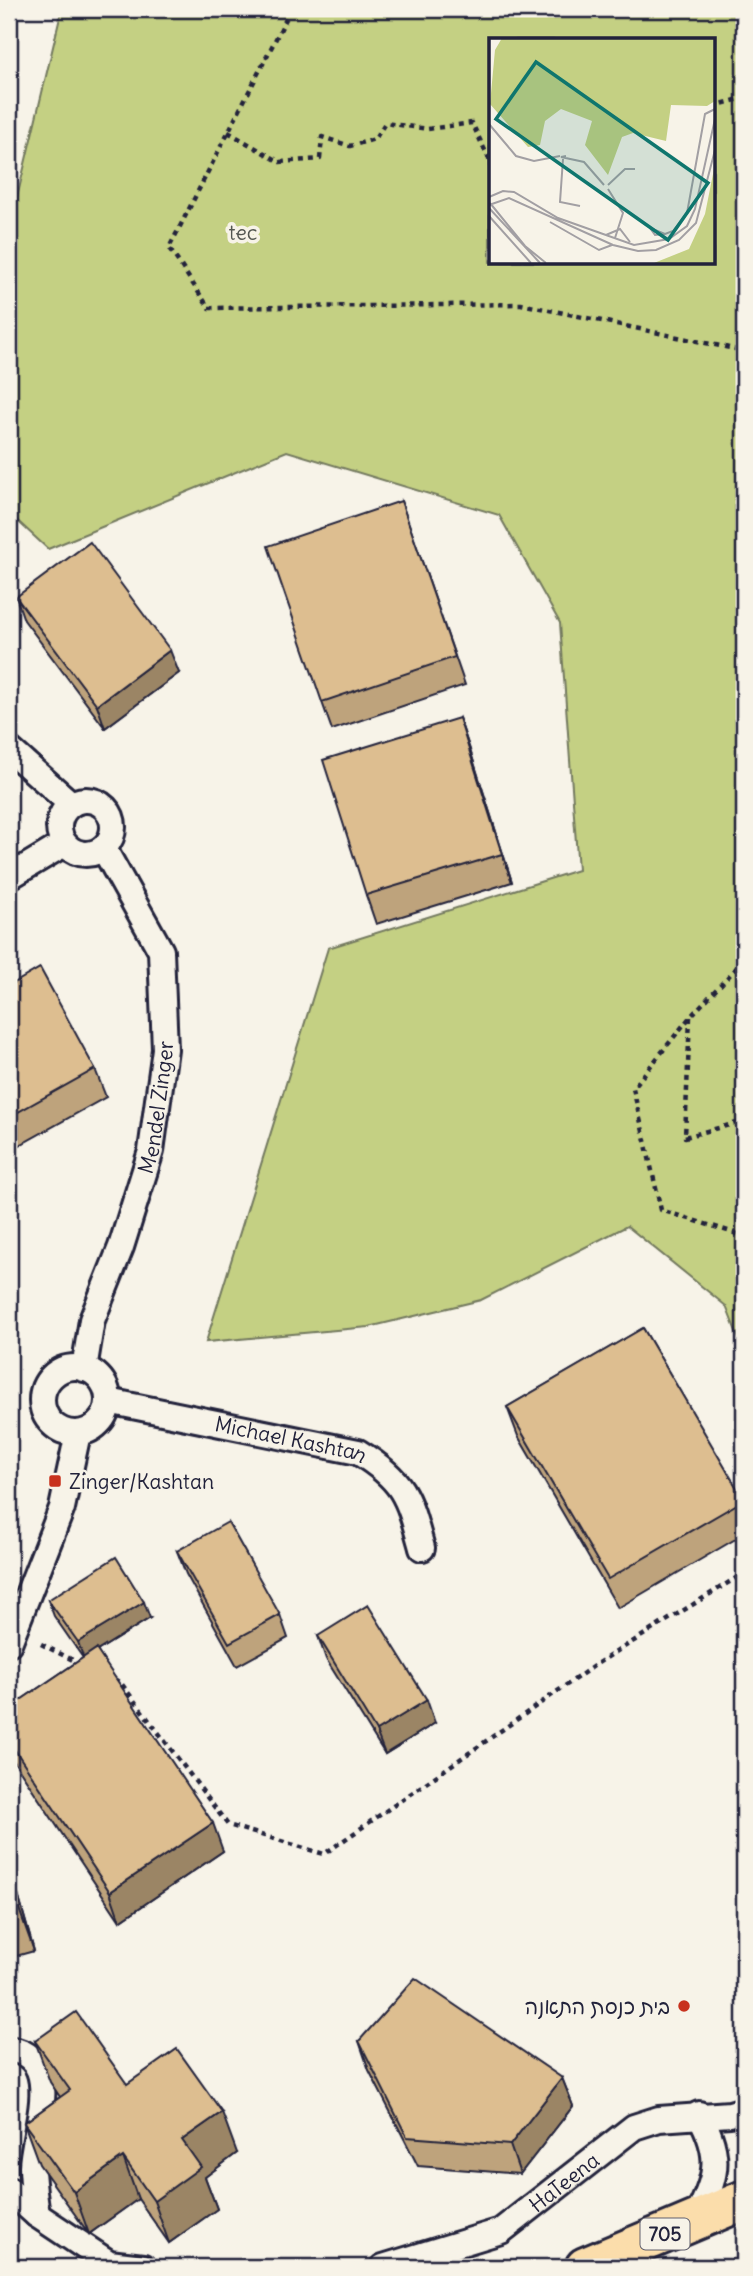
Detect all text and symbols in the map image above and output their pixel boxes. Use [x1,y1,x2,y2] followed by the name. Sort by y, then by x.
[489,38,714,264] inset map
[229,219,257,246] park label: tec
[131,1040,178,1177] street label: Mendel Zinger
[213,1410,373,1468] street label: Michael Kashtan
[69,1468,214,1495] place label: Zinger/Kashtan
[47,1473,63,1489] marker: Zinger/Kashtan
[524,1993,670,2020] place label: בית כנסת התאנה
[676,1998,692,2014] marker: בית כנסת התאנה
[523,2146,604,2218] street label: HaTeena
[640,2218,690,2250] road number: 705

